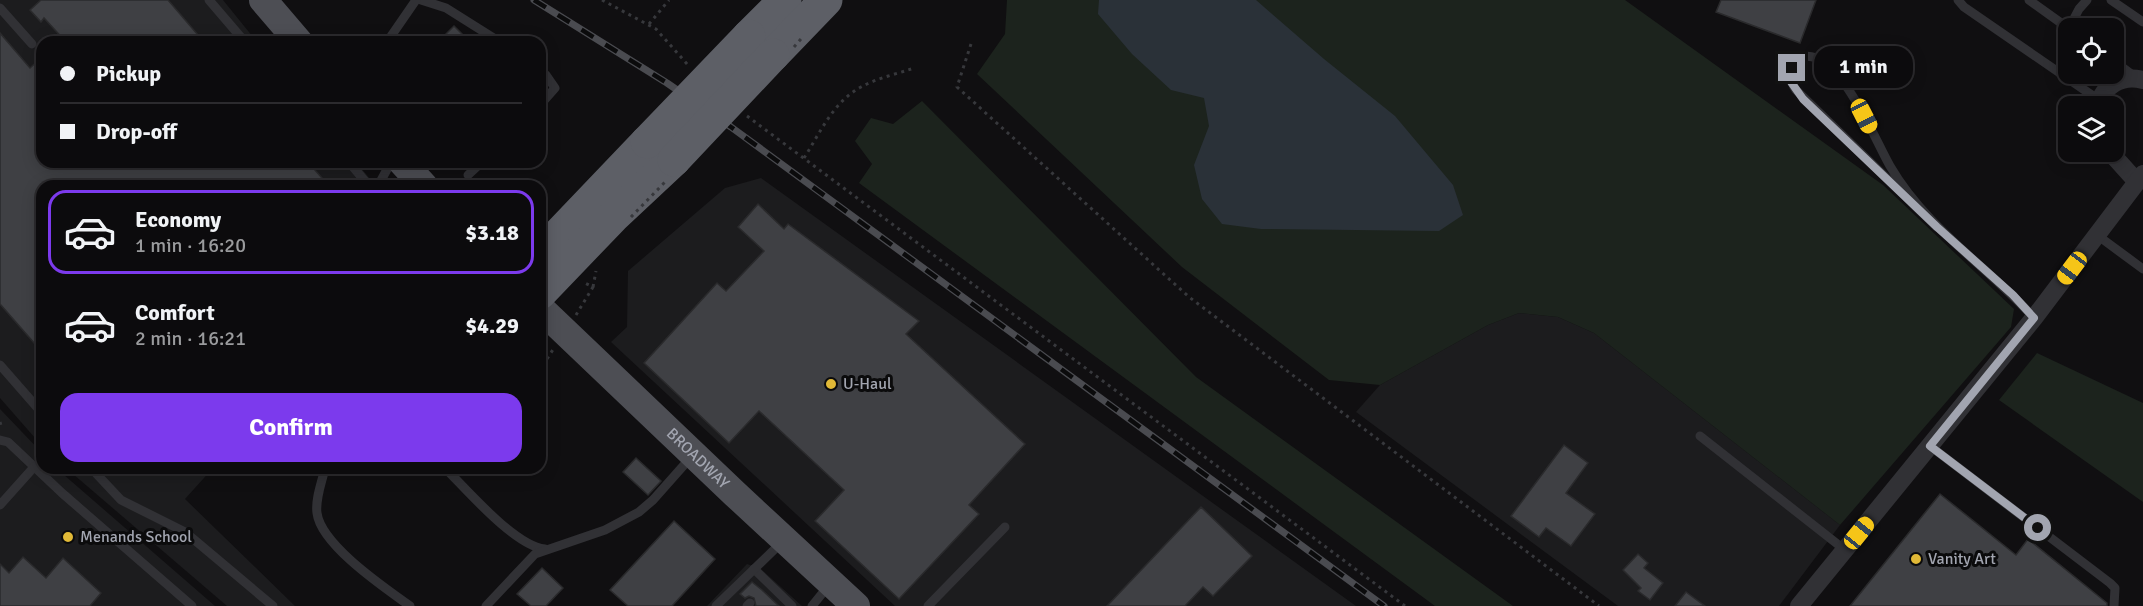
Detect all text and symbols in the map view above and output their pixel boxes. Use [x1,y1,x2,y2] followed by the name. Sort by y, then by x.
[2058,18,2124,162] map controls
[2058,18,2124,84] button: locate
[1813,47,1912,89] callout: 1 min
[1778,54,1805,81] route end
[1839,54,1888,79] text: 1 min
[96,60,161,87] text: Pickup
[1848,96,1880,136] car
[2058,96,2124,162] button: layers
[96,118,177,145] text: Drop-off
[63,205,117,259] icon: car
[135,206,221,233] text: Economy
[465,219,519,246] text: $3.18
[135,233,246,258] text: 1 min · 16:20
[2054,248,2090,288] car
[63,298,117,352] icon: car
[135,299,215,326] text: Comfort
[465,312,519,339] text: $4.29
[135,326,246,351] text: 2 min · 16:21
[843,374,892,394] place label: U-Haul
[824,377,838,391] marker: U-Haul
[60,393,522,462] button: Confirm
[662,424,734,493] street label: BROADWAY
[1841,513,1877,553] car
[2024,514,2051,541] route start
[80,527,192,547] place label: Menands School
[61,530,75,544] marker: Menands School
[1928,549,1996,569] place label: Vanity Art
[1909,552,1923,566] marker: Vanity Art

